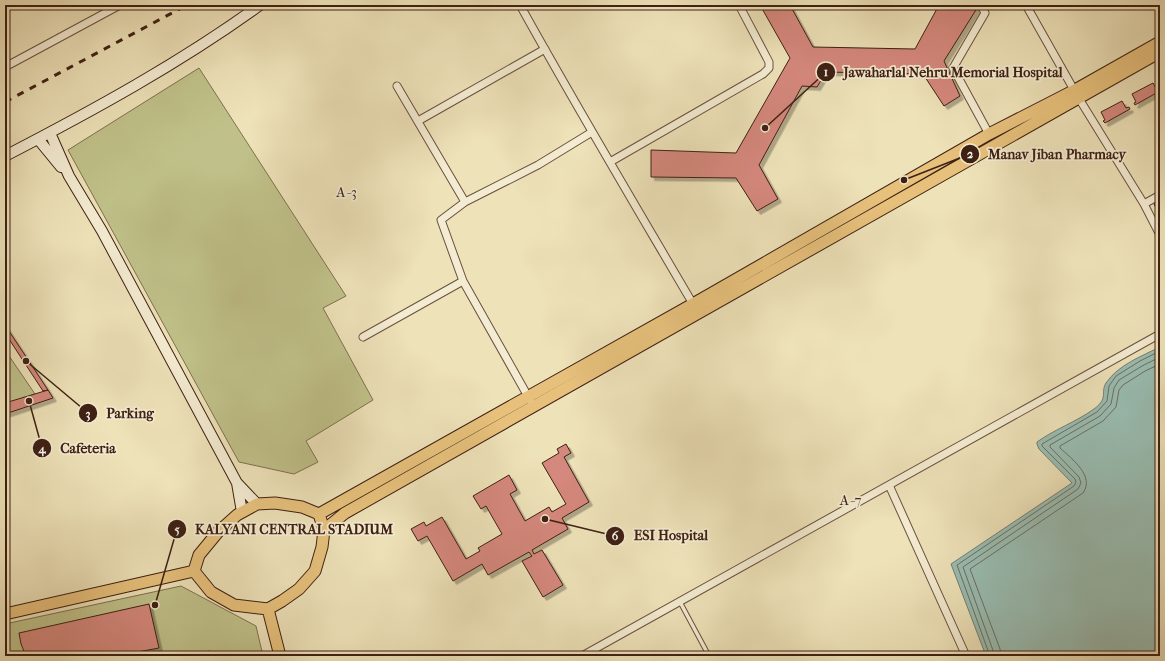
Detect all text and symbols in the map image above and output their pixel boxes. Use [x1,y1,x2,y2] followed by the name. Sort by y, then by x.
[816,59,1071,85] callout: Jawaharlal Nehru Memorial Hospital
[841,64,1063,81] text: Jawaharlal Nehru Memorial Hospital
[824,65,828,79] text: 1
[960,141,1134,167] callout: Manav Jiban Pharmacy
[987,146,1128,163] text: Manav Jiban Pharmacy
[967,147,974,161] text: 2
[335,184,358,201] district label: A-3
[78,400,162,426] callout: Parking
[106,405,154,422] text: Parking
[86,407,91,422] text: 3
[32,435,123,461] callout: Cafeteria
[60,440,116,457] text: Cafeteria
[37,442,46,457] text: 4
[839,492,862,509] district label: A-7
[167,516,401,542] callout: KALYANI CENTRAL STADIUM
[195,521,393,538] text: KALYANI CENTRAL STADIUM
[174,523,180,537] text: 5
[605,523,716,549] callout: ESI Hospital
[634,527,708,544] text: ESI Hospital
[612,529,619,543] text: 6

